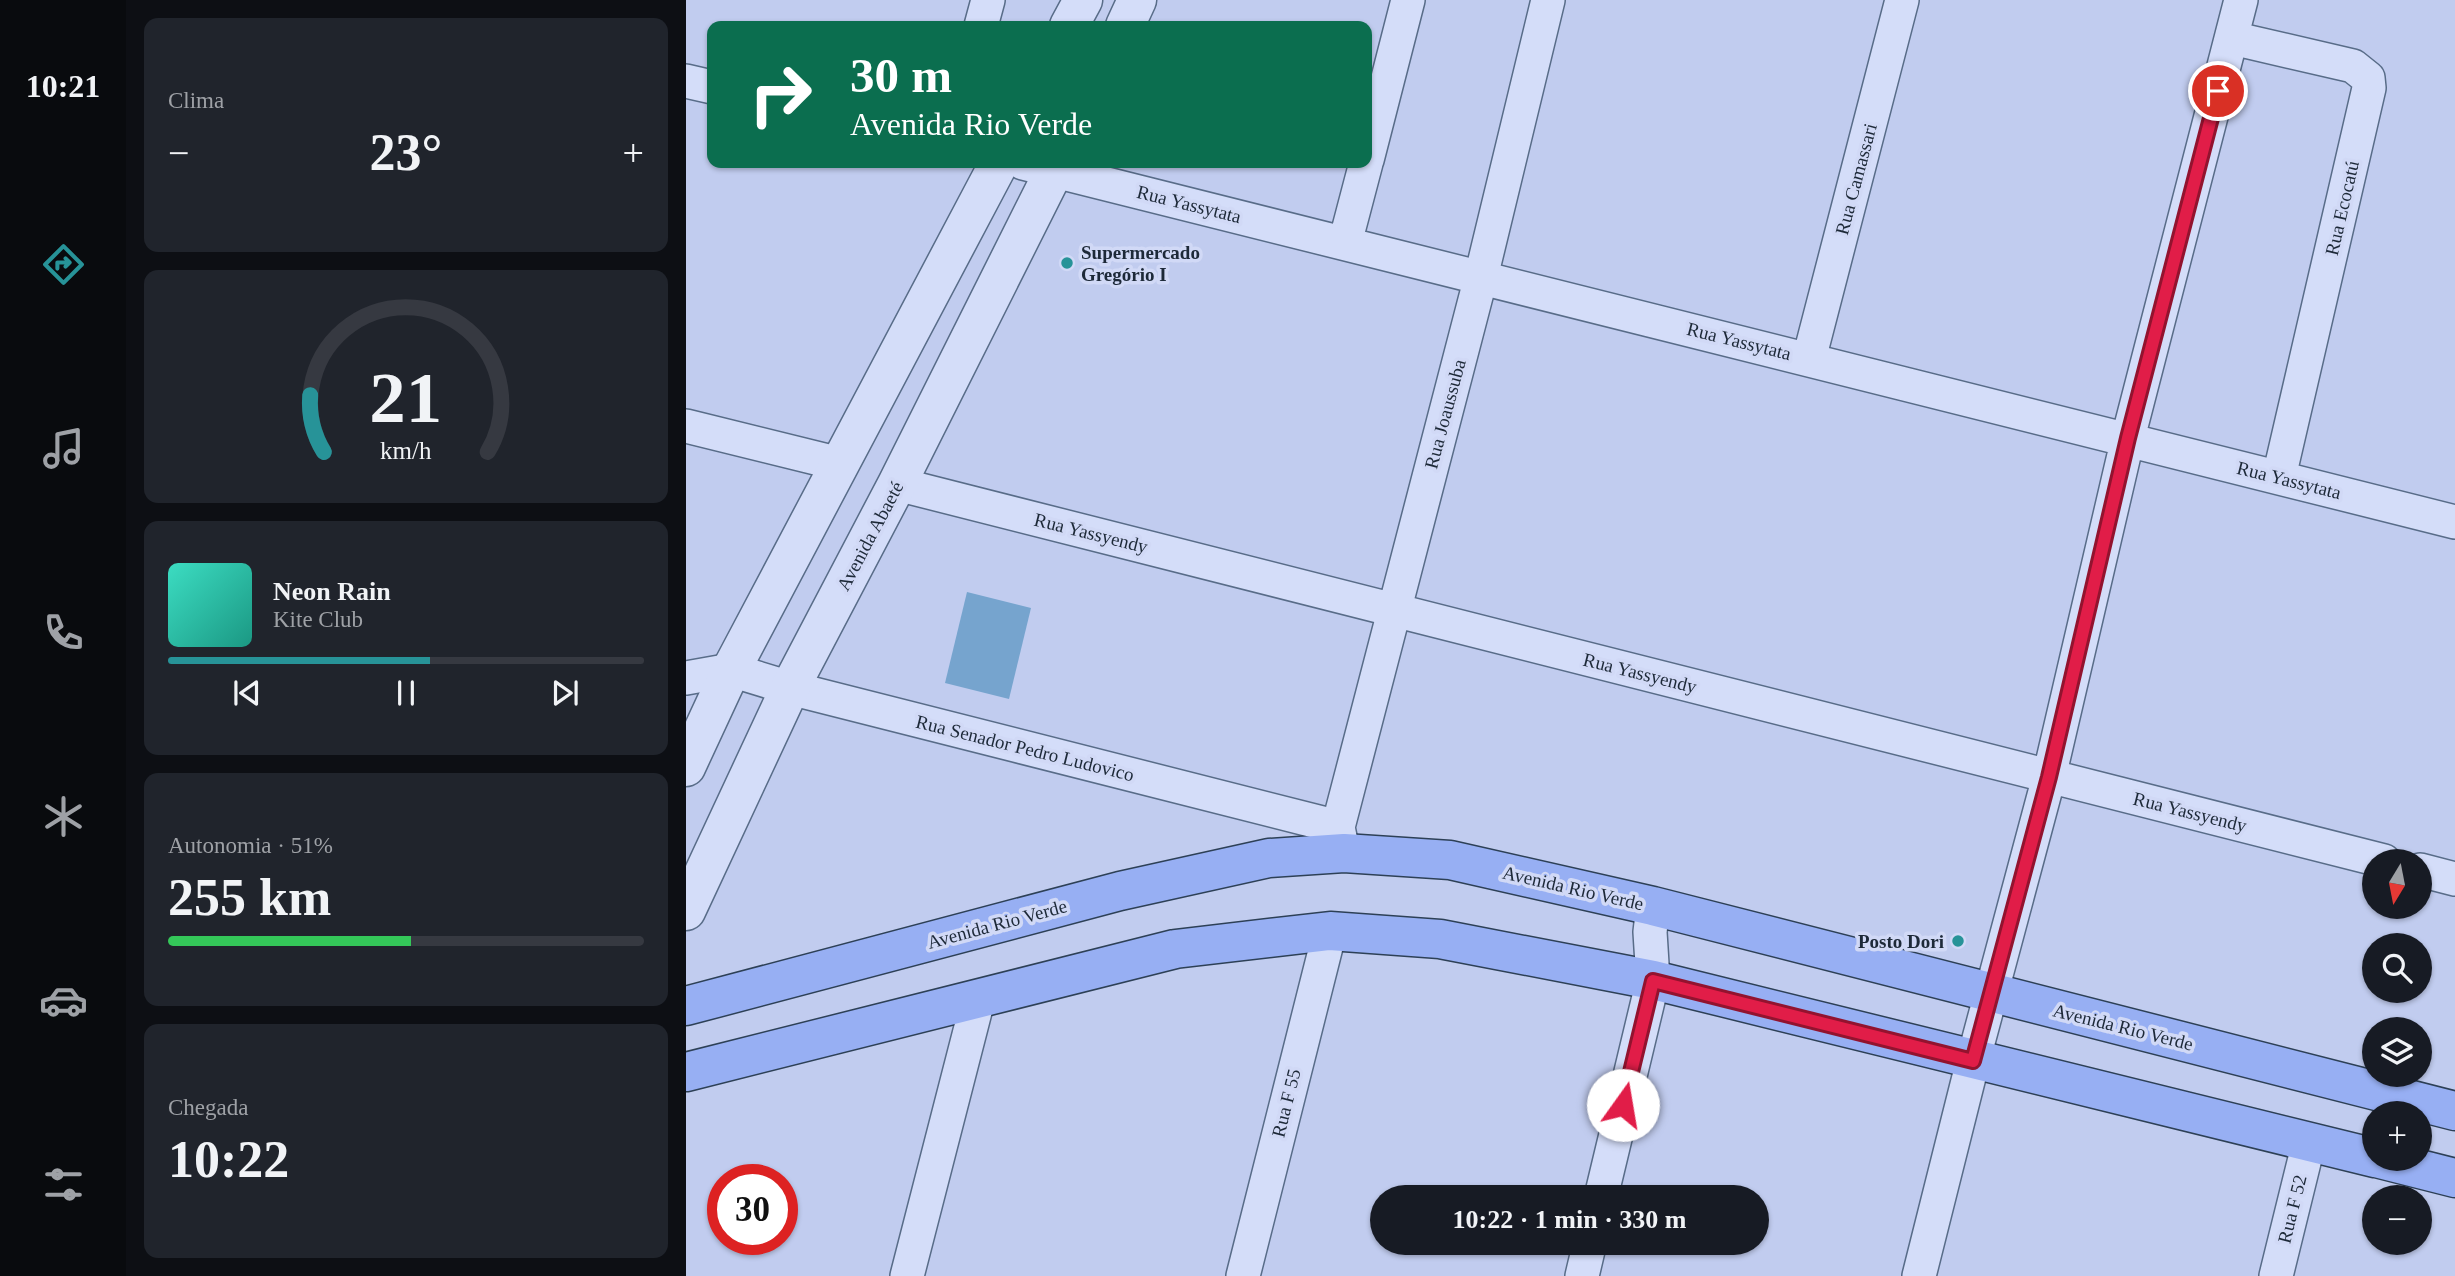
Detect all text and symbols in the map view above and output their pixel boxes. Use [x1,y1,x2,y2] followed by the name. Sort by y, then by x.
[850,48,952,103] text: 30 m
[735,49,826,140] icon: right
[2188,61,2248,121] pin
[26,68,100,104] text: 10:21
[2199,72,2237,110] icon: arrive
[168,88,224,113] text: Clima
[850,106,1092,142] text: Avenida Rio Verde
[1831,121,1881,237] street label: Rua Camassari
[370,124,442,181] text: 23°
[168,132,189,174] text: −
[623,132,644,174] text: +
[2321,158,2363,257] street label: Rua Ecocatú
[1135,181,1244,227] street label: Rua Yassytata
[39,240,88,289] icon: directions
[1081,242,1200,285] place label: Supermercado Gregório I
[1059,255,1075,271] marker: Supermercado Gregório I
[1685,318,1794,364] street label: Rua Yassytata
[1420,356,1470,471] street label: Rua Joaussuba
[370,358,442,439] text: 21
[39,424,88,473] icon: music
[380,437,432,464] text: km/h
[2235,457,2344,503] street label: Rua Yassytata
[832,478,908,594] street label: Avenida Abaeté
[1032,509,1150,557] street label: Rua Yassyendy
[273,577,391,606] text: Neon Rain
[273,607,363,632] text: Kite Club
[39,608,88,657] icon: phone
[1581,649,1699,697] street label: Rua Yassyendy
[228,674,266,712] icon: previous
[387,674,425,712] icon: pause
[546,674,584,712] icon: next
[914,711,1136,785] street label: Rua Senador Pedro Ludovico
[2131,788,2249,836] street label: Rua Yassyendy
[39,792,88,841] icon: climate
[168,833,333,858] text: Autonomia · 51%
[2362,849,2432,919] north arrow
[2362,849,2432,1255] map controls
[1501,862,1645,914] street label: Avenida Rio Verde
[168,869,331,926] text: 255 km
[925,895,1069,953] street label: Avenida Rio Verde
[1858,931,1944,952] place label: Posto Dori
[1950,933,1966,949] marker: Posto Dori
[2362,933,2432,1003] button: search
[39,976,88,1025] icon: car
[2051,999,2195,1055] street label: Avenida Rio Verde
[2362,1017,2432,1087] button: layers
[1267,1067,1305,1139] street label: Rua F 55
[1586,1068,1660,1142] position arrow
[168,1095,248,1120] text: Chegada
[2362,1101,2432,1171] button: +
[168,1131,289,1188] text: 10:22
[39,1160,88,1209] icon: filters
[707,1164,798,1255] speed limit sign: 30
[2273,1173,2311,1245] street label: Rua F 52
[2362,1185,2432,1255] button: −
[1453,1205,1687,1234] text: 10:22 · 1 min · 330 m

